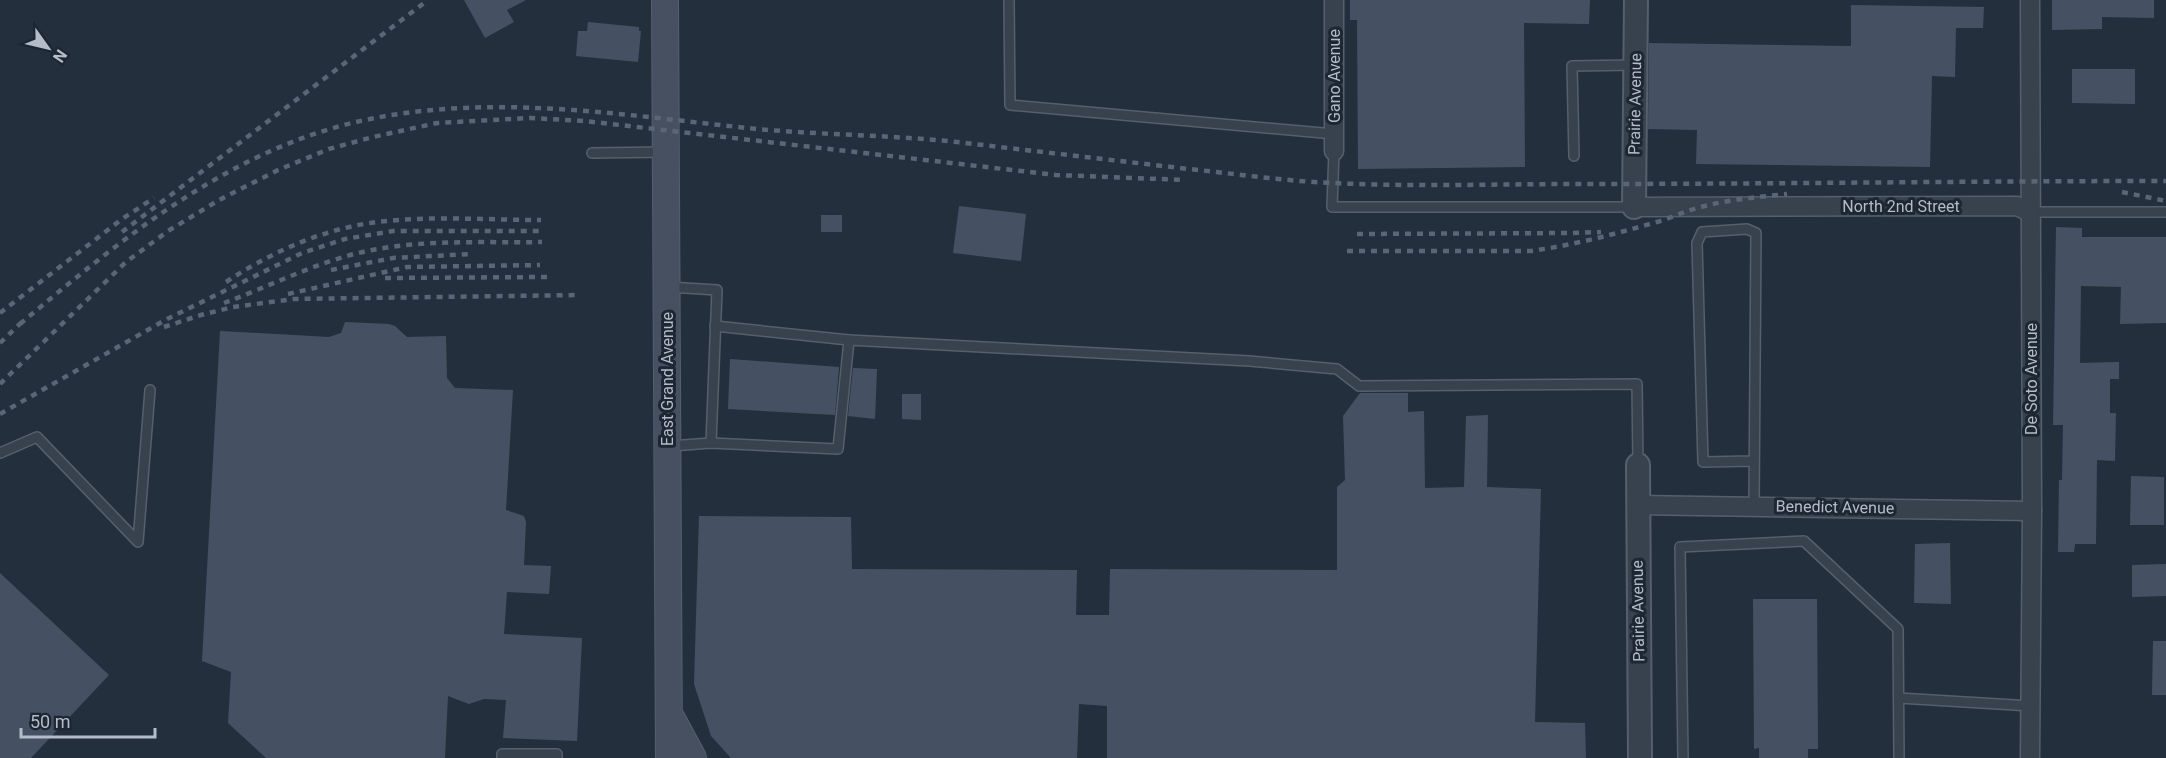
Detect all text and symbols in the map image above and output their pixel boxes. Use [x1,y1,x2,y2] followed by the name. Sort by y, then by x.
[18,18,78,78] north arrow
[1325,29,1344,123] street label: Gano Avenue
[49,46,71,66] text: N
[1625,53,1645,155] street label: Prairie Avenue
[1842,197,1960,216] street label: North 2nd Street
[658,312,677,446] street label: East Grand Avenue
[2022,323,2041,435] street label: De Soto Avenue
[1776,496,1894,518] street label: Benedict Avenue
[1628,560,1648,662] street label: Prairie Avenue
[21,701,154,739] scale bar
[30,711,70,732] text: 50 m

